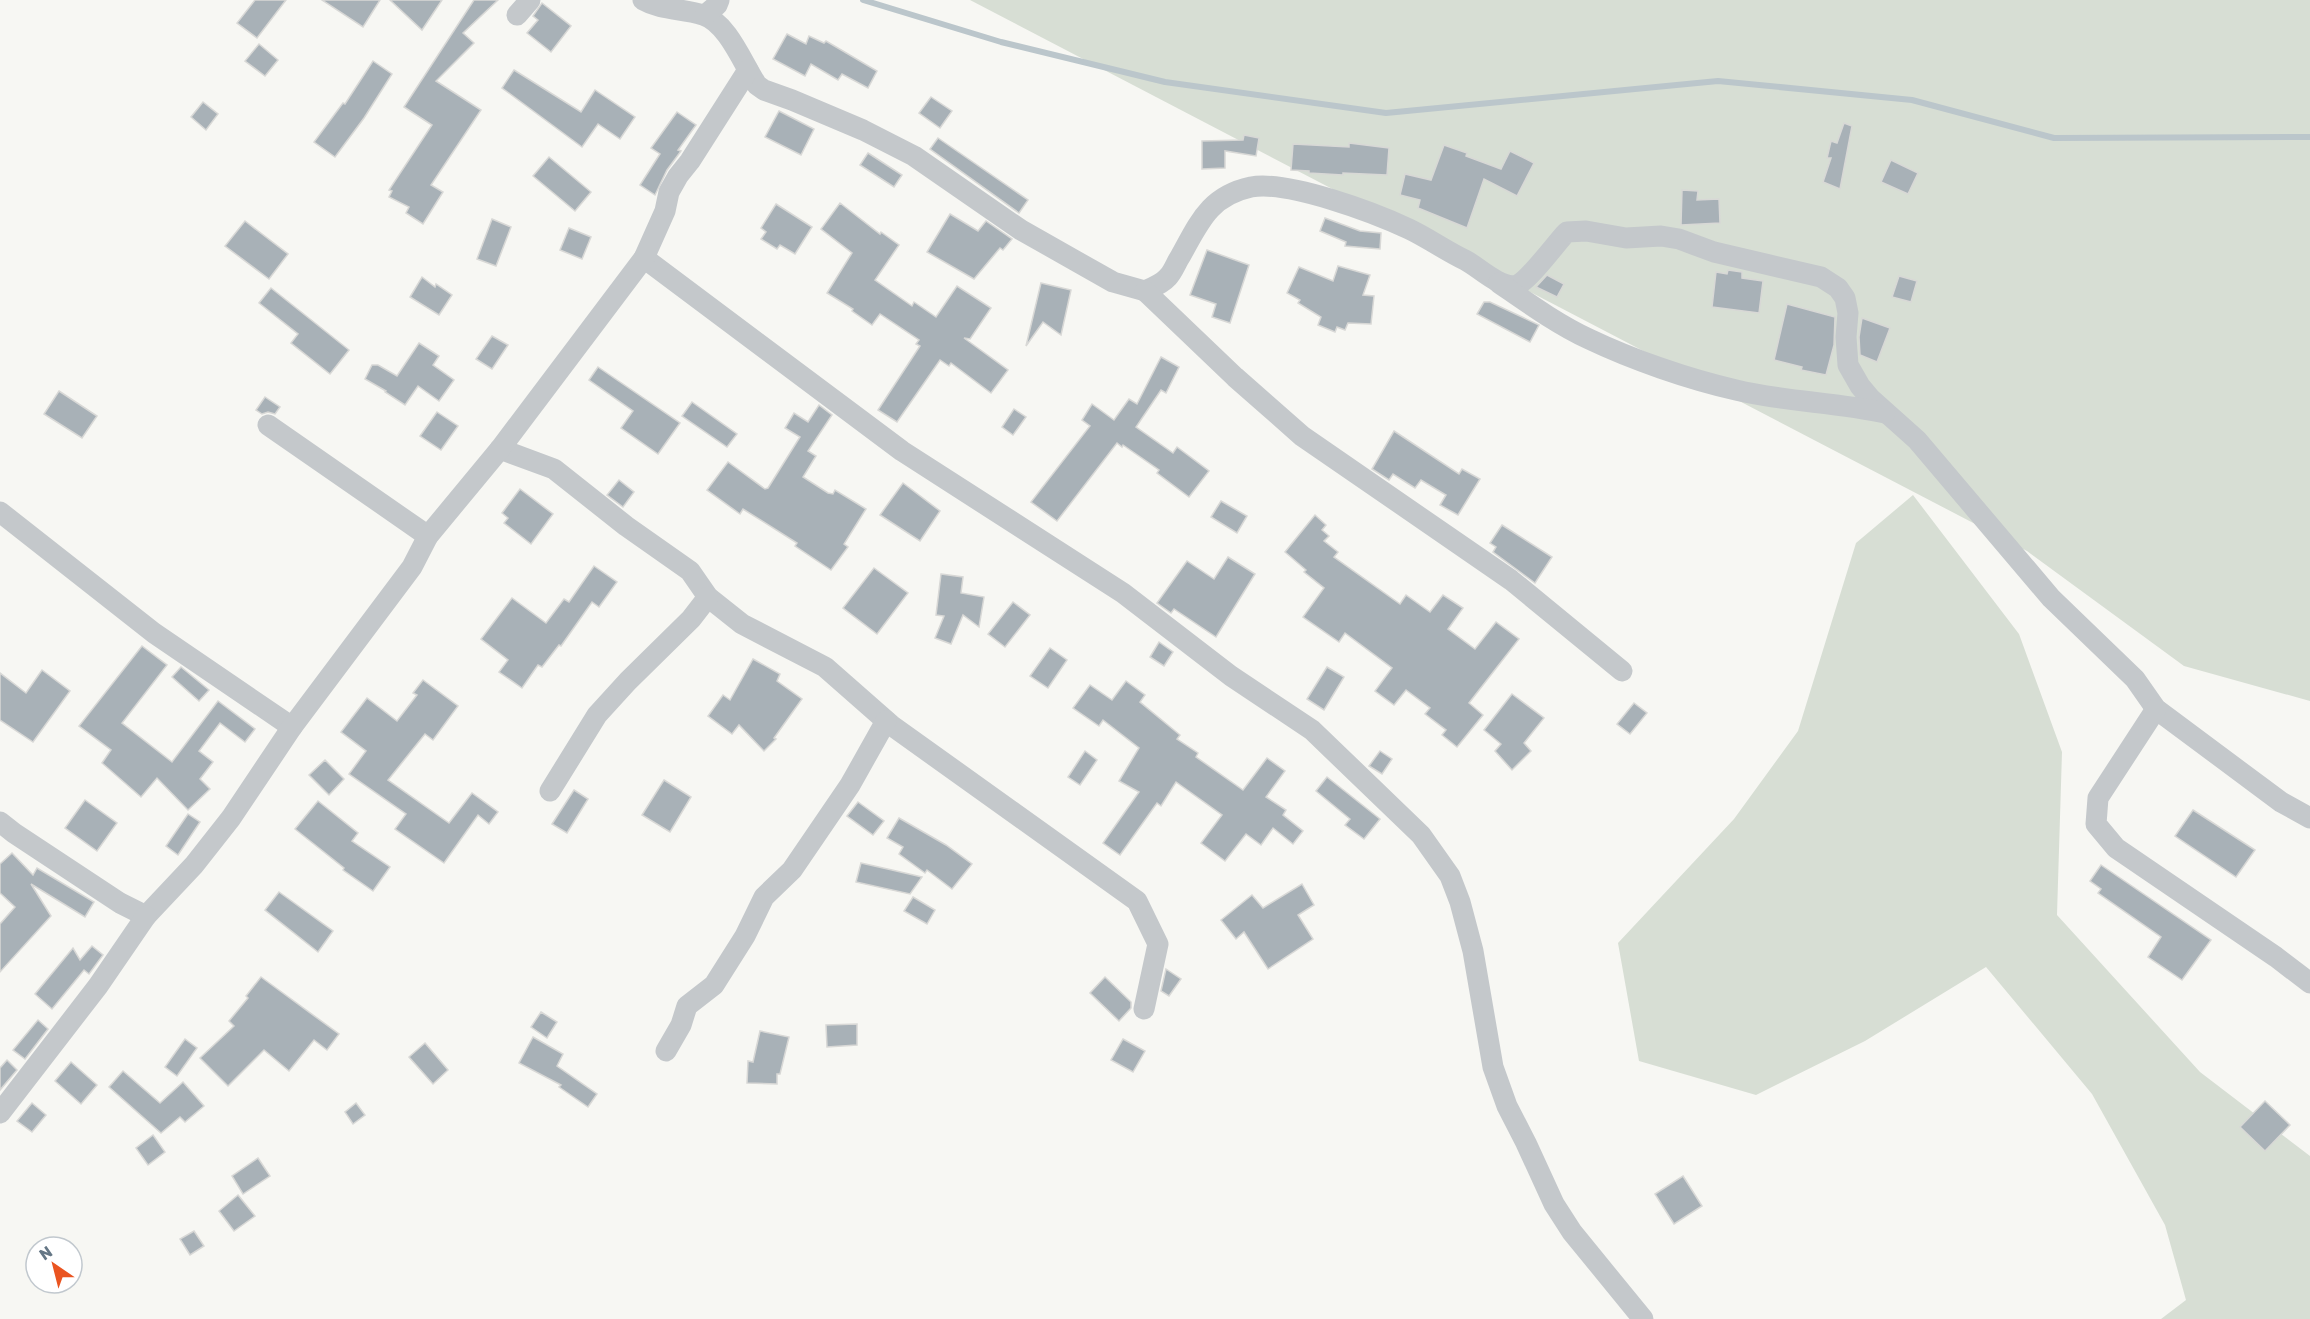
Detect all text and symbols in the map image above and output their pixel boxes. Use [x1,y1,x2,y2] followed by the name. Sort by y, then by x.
[24,1235,84,1295] north arrow
[36,1242,56,1264] text: N

